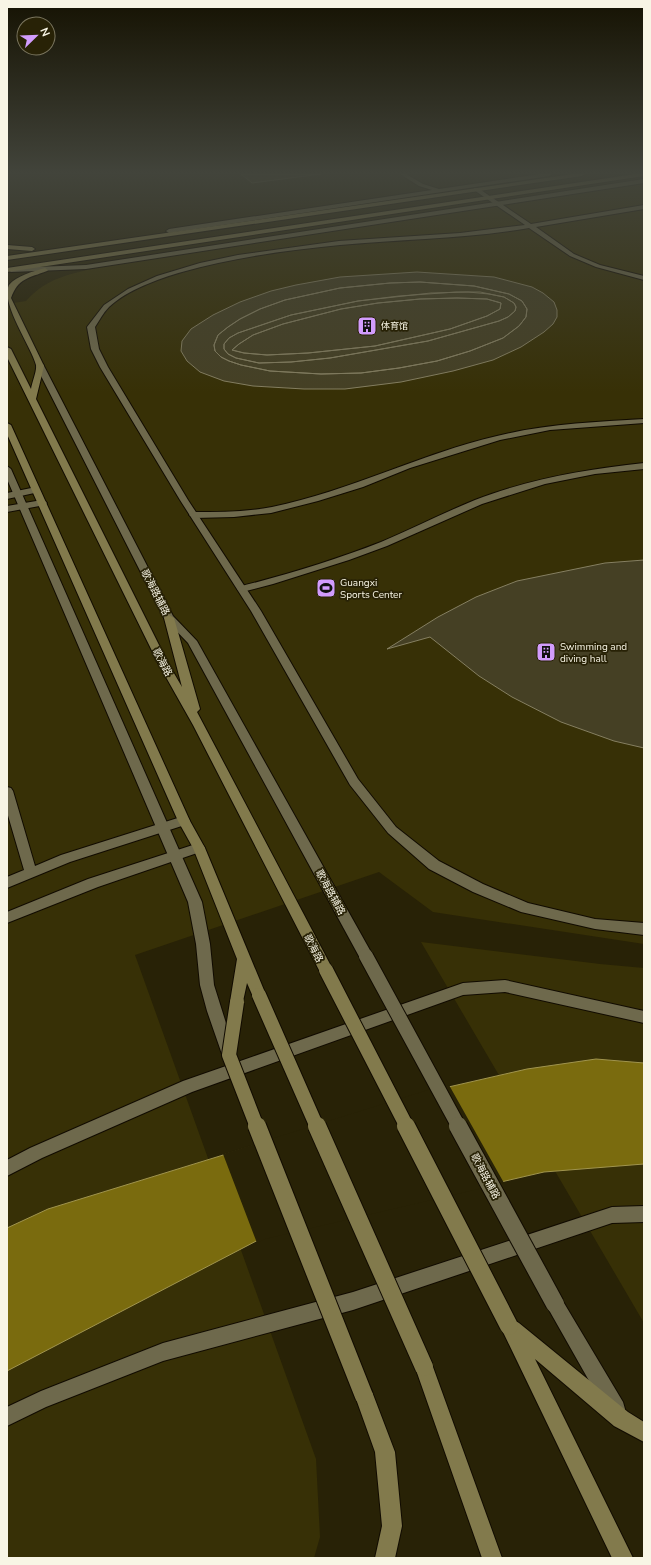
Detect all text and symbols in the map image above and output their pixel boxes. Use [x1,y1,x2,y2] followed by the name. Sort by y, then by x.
[16,16,56,56] north arrow
[36,26,53,39] text: N
[356,315,378,337] building icon: 体育馆
[381,320,408,332] place label: 体育馆
[138,567,173,618] street label: 歌海路辅路
[340,576,402,602] place label: Guangxi Sports Center
[315,577,337,599] sports icon: Guangxi Sports Center
[560,640,627,666] place label: Swimming and diving hall
[535,641,557,663] building icon: Swimming and diving hall
[149,646,175,679] street label: 歌海路
[312,867,348,918] street label: 歌海路辅路
[300,932,326,965] street label: 歌海路
[467,1151,503,1202] street label: 歌海路辅路

